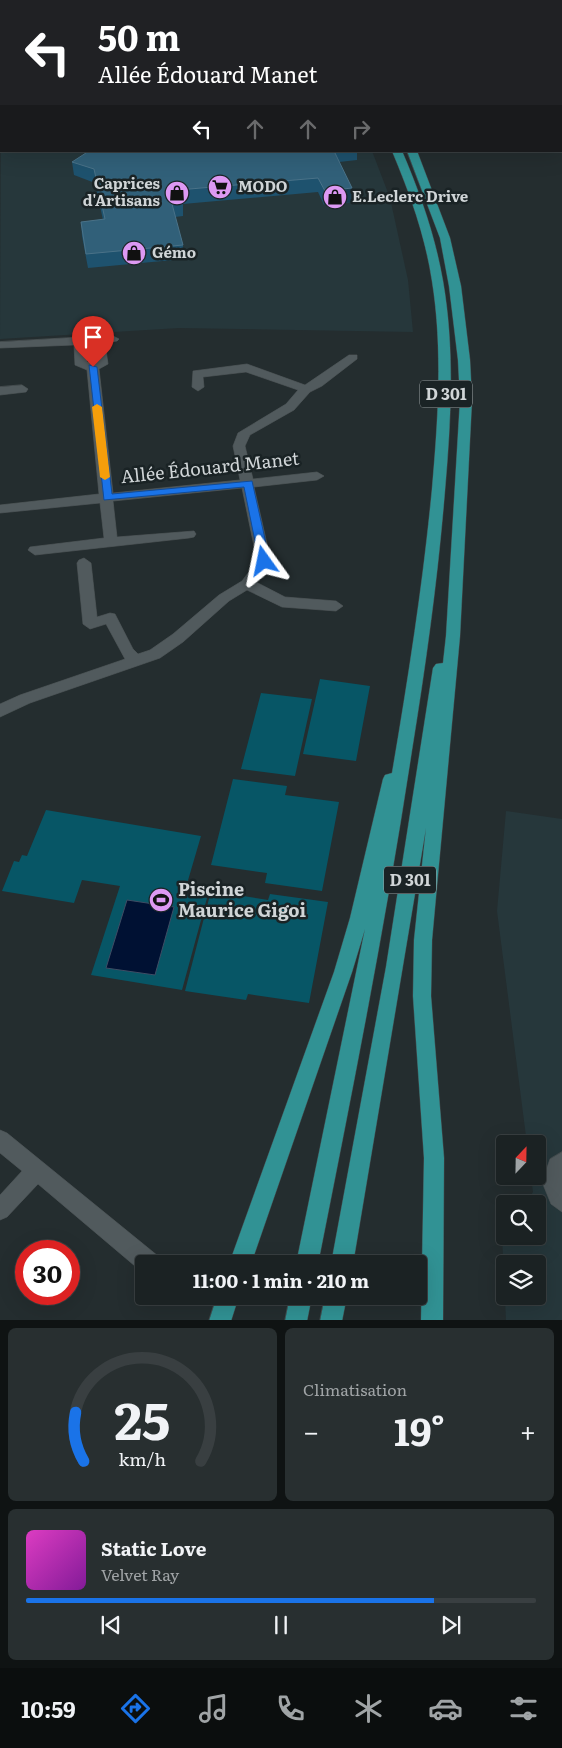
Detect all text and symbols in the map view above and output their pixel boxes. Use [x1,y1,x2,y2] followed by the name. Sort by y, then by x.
[98,10,181,62] text: 50 m
[15,20,80,85] icon: left
[98,57,317,90] text: Allée Édouard Manet
[188,115,216,143] icon: left
[241,115,269,143] icon: ahead
[294,115,322,143] icon: ahead
[347,115,375,143] icon: right
[83,171,161,211] place label: Caprices d'Artisans
[207,174,233,200] supermarket icon: MODO
[238,174,288,197] place label: MODO
[164,180,190,206] shop icon: Caprices d'Artisans
[322,184,348,210] shop icon: E.Leclerc Drive
[352,184,469,207] place label: E.Leclerc Drive
[121,240,147,266] shop icon: Gémo
[152,240,196,263] place label: Gémo
[72,316,114,367] pin
[79,323,107,351] icon: arrive
[420,380,472,408] road number: D 301
[119,444,301,489] street label: Allée Édouard Manet
[237,534,289,586] position arrow
[384,866,436,894] road number: D 301
[178,875,307,923] place label: Piscine Maurice Gigoi
[148,887,174,913] sports icon: Piscine Maurice Gigoi
[496,1135,546,1185] north arrow
[496,1135,546,1305] map controls
[496,1195,546,1245] button: search
[15,1240,80,1305] speed limit sign: 30
[496,1255,546,1305] button: layers
[193,1266,369,1294] text: 11:00 · 1 min · 210 m
[303,1377,407,1401] text: Climatisation
[114,1379,171,1456] text: 25
[394,1401,445,1458] text: 19°
[303,1409,319,1451] text: −
[520,1409,536,1451] text: +
[119,1445,166,1472] text: km/h
[101,1534,206,1562] text: Static Love
[101,1562,179,1586] text: Velvet Ray
[97,1611,125,1639] icon: previous
[267,1611,295,1639] icon: pause
[437,1611,465,1639] icon: next
[118,1691,153,1726] icon: directions
[196,1691,231,1726] icon: music
[273,1691,308,1726] icon: phone
[351,1691,386,1726] icon: climate
[428,1691,463,1726] icon: car
[506,1691,541,1726] icon: filters
[21,1692,76,1725] text: 10:59

